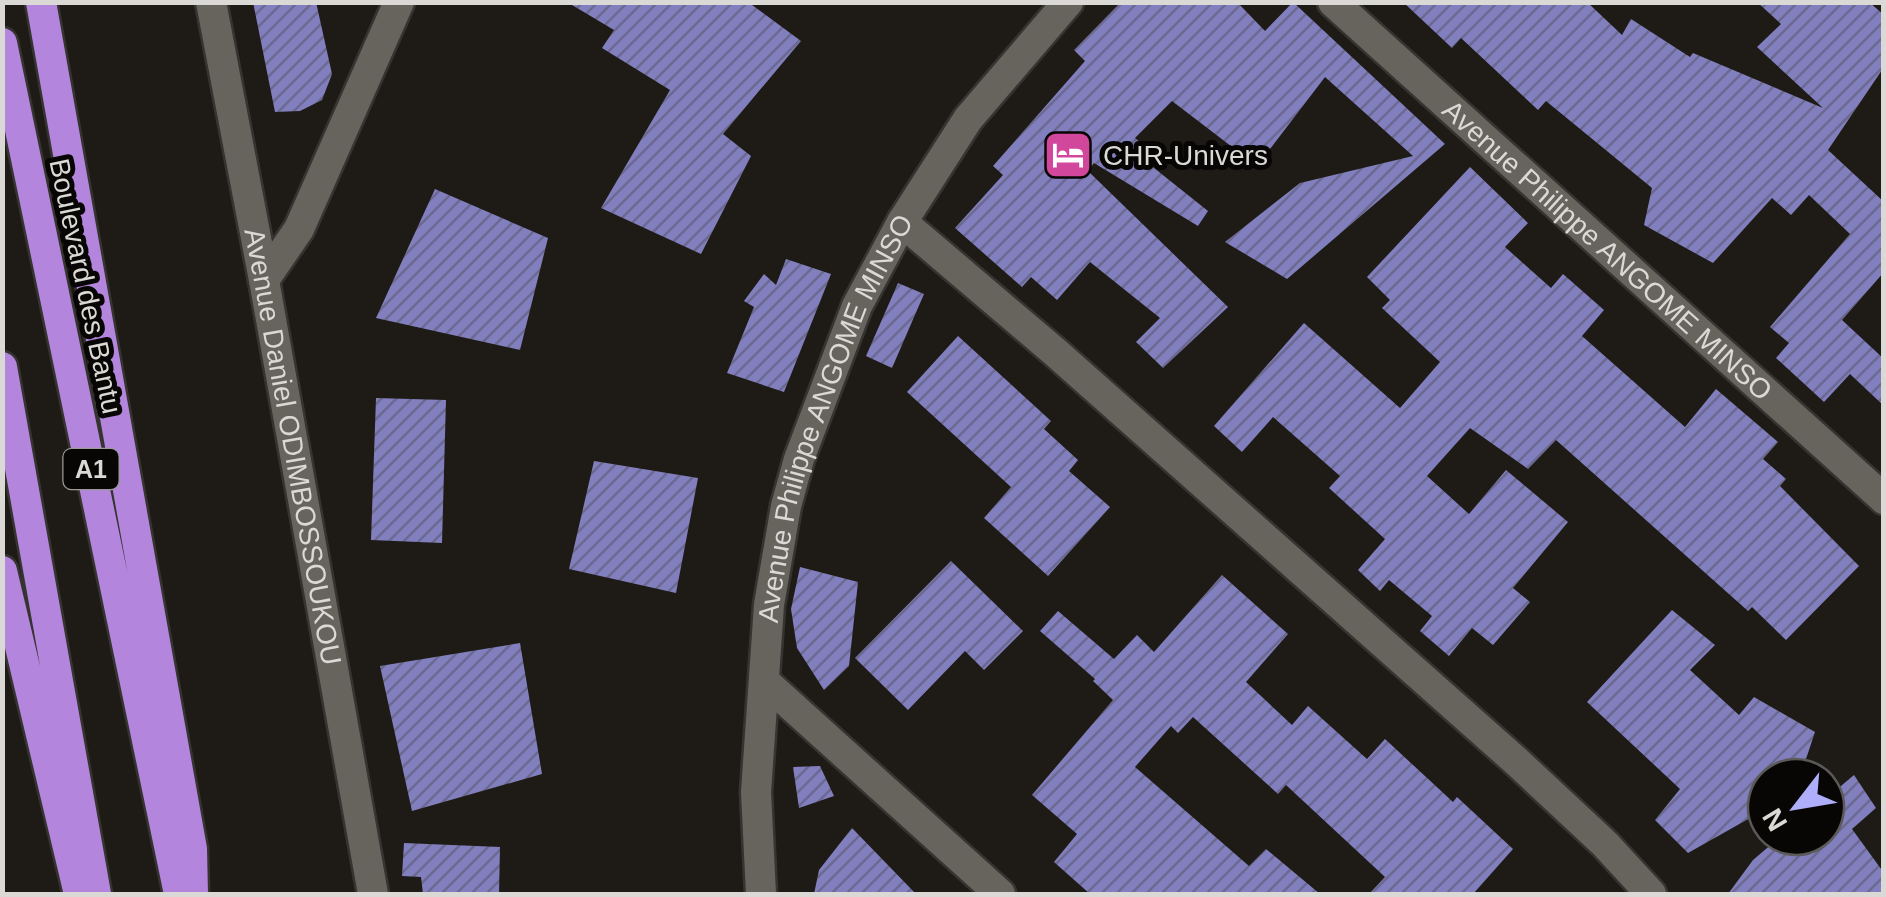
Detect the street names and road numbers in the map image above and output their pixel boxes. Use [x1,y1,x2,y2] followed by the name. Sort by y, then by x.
[1437,94,1778,406] street label: Avenue Philippe ANGOME MINSO
[43,156,128,416] street label: Boulevard des Bantu
[753,209,919,624] street label: Avenue Philippe ANGOME MINSO
[238,226,347,667] street label: Avenue Daniel ODIMBOSSOUKOU
[64,449,118,489] road number: A1

